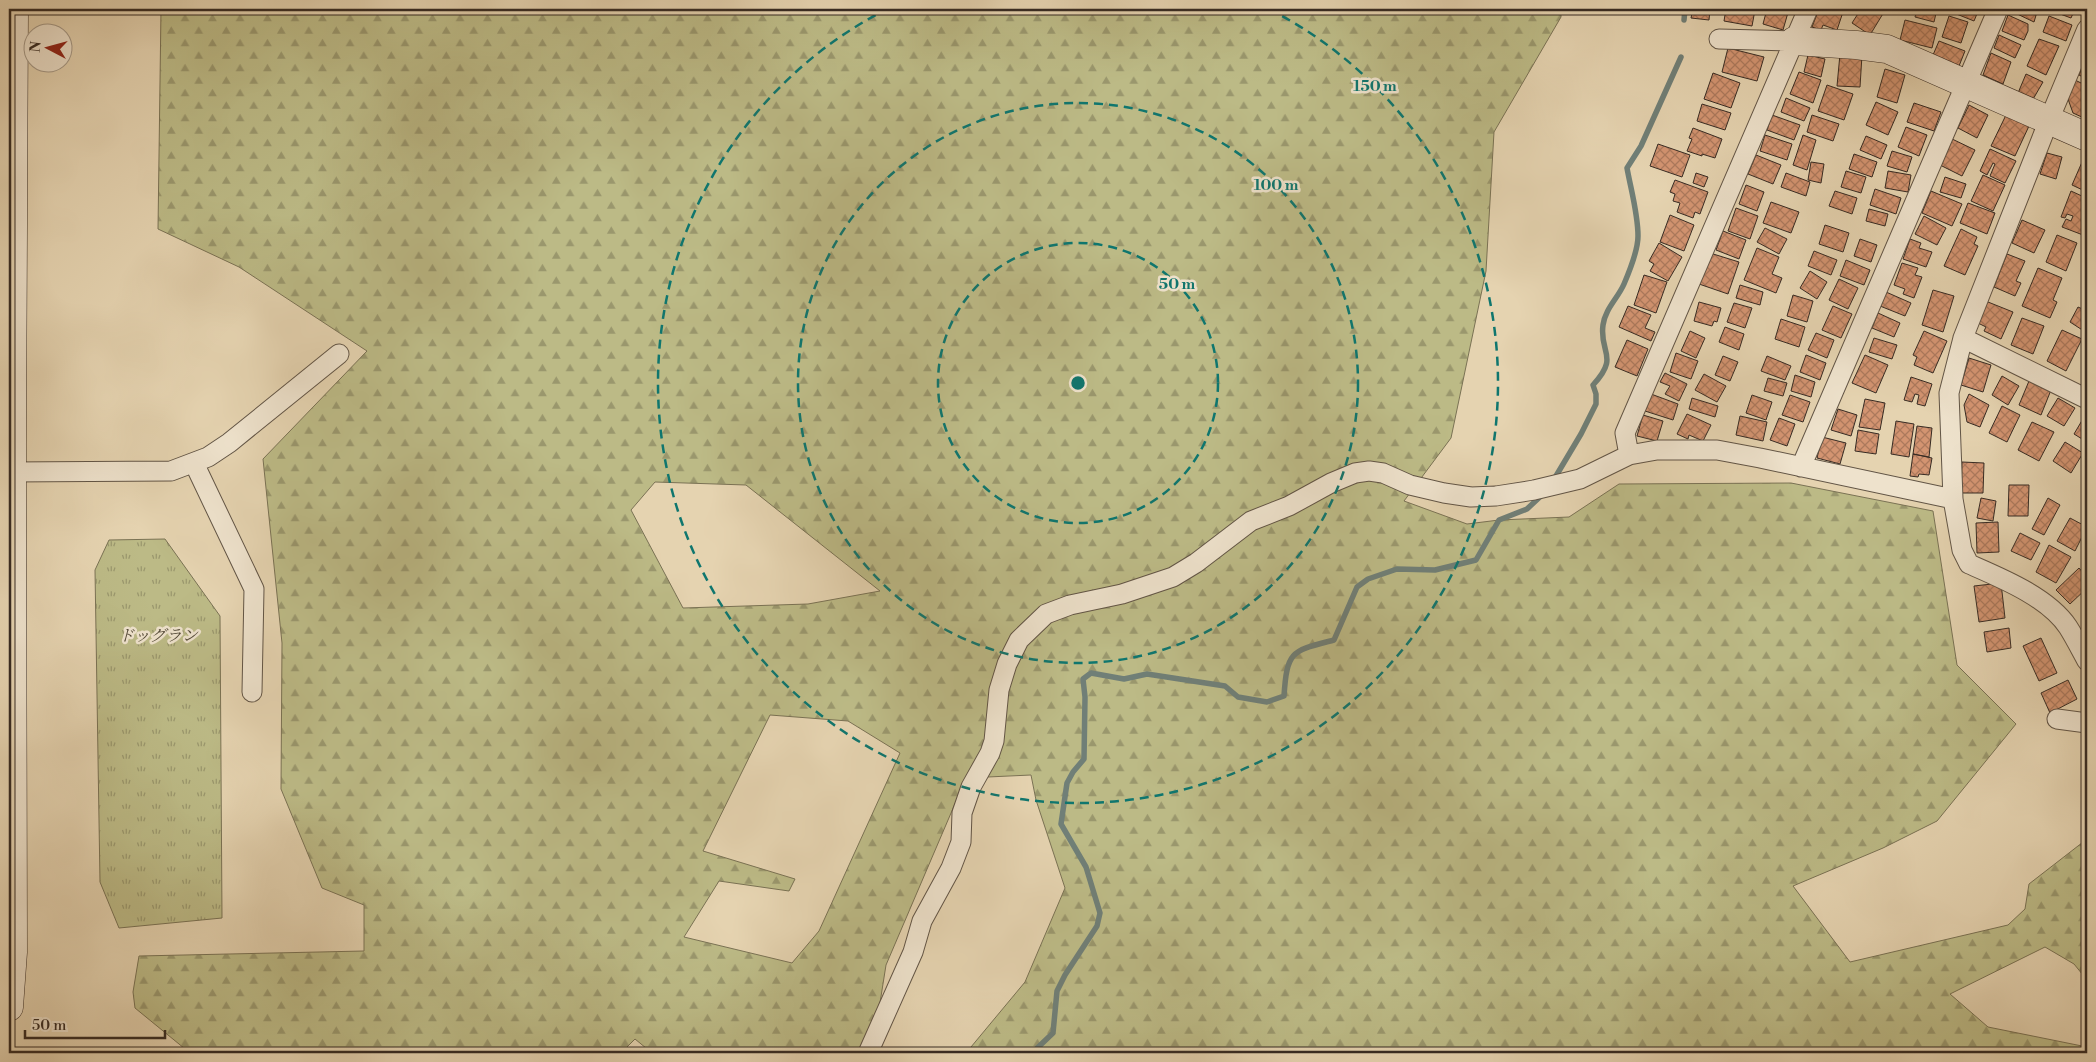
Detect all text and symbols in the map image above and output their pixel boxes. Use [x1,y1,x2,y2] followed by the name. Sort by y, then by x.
[22,22,72,72] north arrow
[27,40,46,53] text: N
[1353,77,1397,96] text: 150 m
[1254,176,1299,195] text: 100 m
[1159,275,1195,294] text: 50 m
[1069,374,1087,392] centre of rings
[118,626,199,646] park label: ドッグラン
[25,1007,165,1039] scale bar
[32,1016,66,1035] text: 50 m

